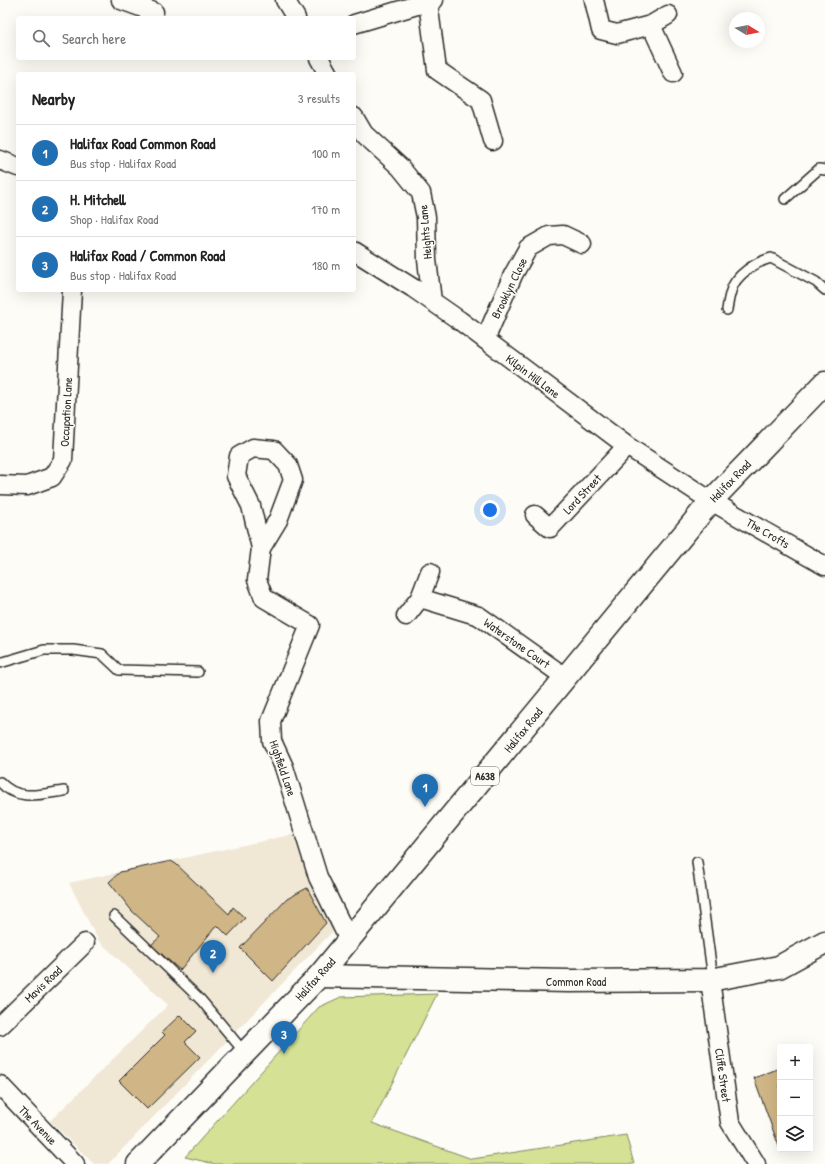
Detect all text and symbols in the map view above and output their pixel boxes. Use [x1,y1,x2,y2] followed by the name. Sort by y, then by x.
[729,12,765,48] north arrow
[16,16,356,60] search box
[30,27,52,49] icon: search
[62,28,126,49] text: Search here
[32,87,75,110] text: Nearby
[298,89,340,107] text: 3 results
[70,133,215,154] text: Halifax Road Common Road
[43,144,47,162] text: 1
[312,144,340,162] text: 100 m
[70,154,176,172] text: Bus stop · Halifax Road
[70,189,126,210] text: H. Mitchell
[42,200,48,218] text: 2
[311,200,340,218] text: 170 m
[414,204,436,260] street label: Heights Lane
[70,210,158,228] text: Shop · Halifax Road
[70,245,225,266] text: Halifax Road / Common Road
[487,255,531,321] street label: Brooklyn Close
[42,256,48,274] text: 3
[312,256,340,274] text: 180 m
[70,266,176,284] text: Bus stop · Halifax Road
[502,350,564,402] street label: Kilpin Hill Lane
[56,376,76,447] street label: Occupation Lane
[705,456,755,506] street label: Halifax Road
[559,470,606,518] street label: Lord Street
[480,500,500,520] your location
[743,514,793,552] street label: The Crofts
[481,614,554,673] street label: Waterstone Court
[500,704,546,756] street label: Halifax Road
[265,738,301,799] street label: Highfield Lane
[471,767,499,785] road number: A638
[412,774,438,807] pin: 1
[200,940,226,973] pin: 2
[291,953,339,1004] street label: Halifax Road
[20,962,66,1006] street label: Mavis Road
[546,973,607,990] street label: Common Road
[271,1021,297,1054] pin: 3
[777,1044,813,1152] map controls
[777,1044,813,1080] button: +
[711,1047,735,1104] street label: Cliffe Street
[777,1080,813,1116] button: −
[15,1102,61,1149] street label: The Avenue
[777,1116,813,1152] button: layers

